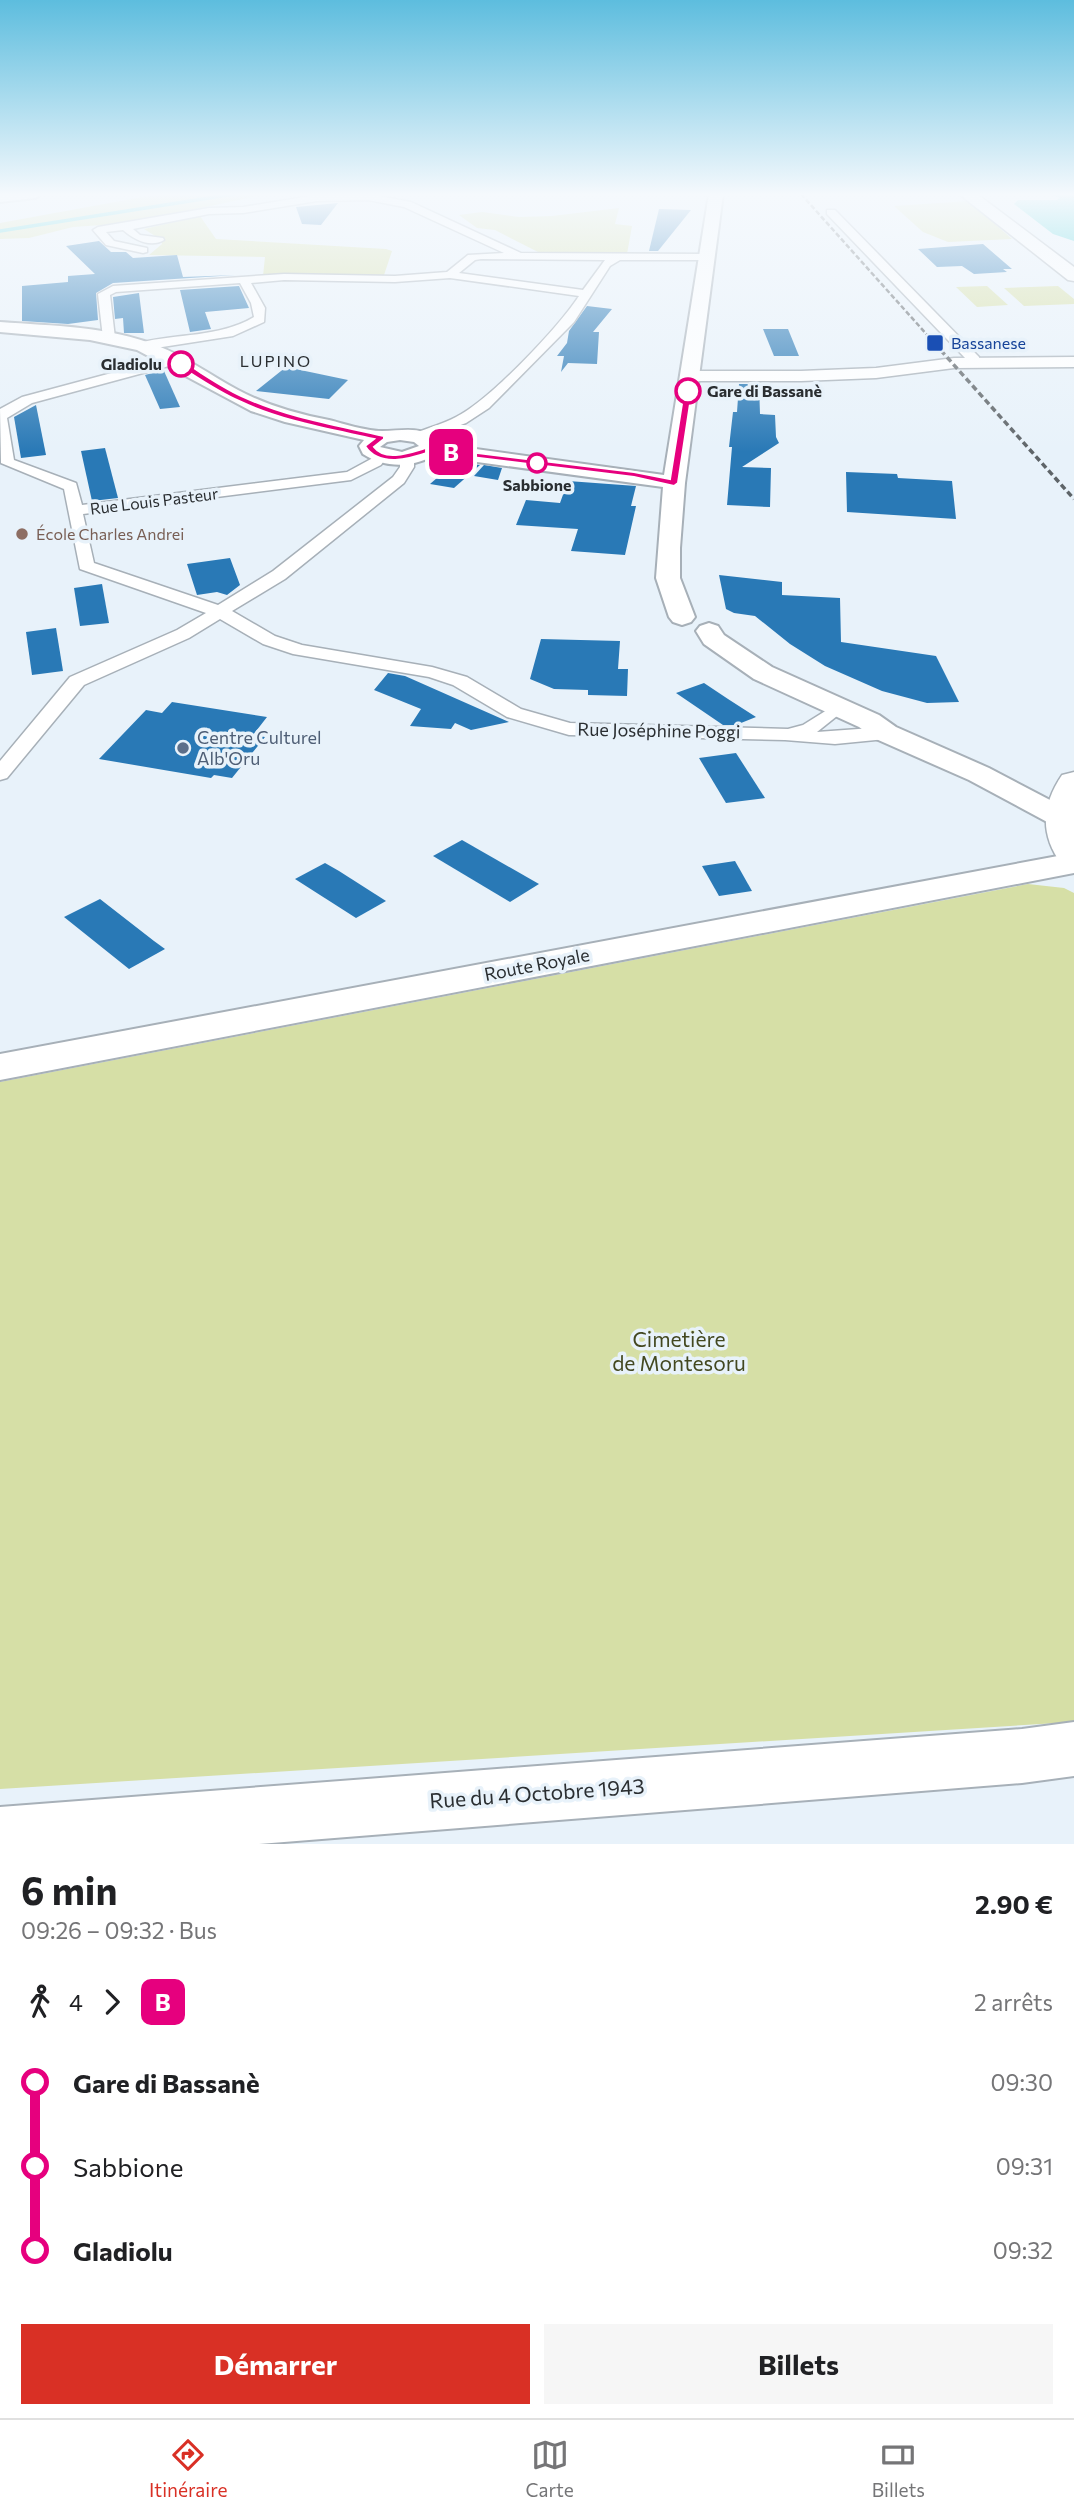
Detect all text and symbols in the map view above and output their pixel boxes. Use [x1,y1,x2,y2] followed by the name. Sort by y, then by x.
[925,333,945,353] marker: Bassanese
[951,333,1026,352] place label: Bassanese
[168,351,194,377] marker: Gladiolu
[240,351,312,370] district label: LUPINO
[101,354,162,373] place label: Gladiolu
[675,378,701,404] marker: Gare di Bassanè
[707,381,822,400] place label: Gare di Bassanè
[428,429,474,475] line badge: B
[443,437,459,466] text: B
[527,453,547,473] marker: Sabbione
[503,475,571,494] place label: Sabbione
[89,483,220,518] street label: Rue Louis Pasteur
[36,524,184,543] place label: École Charles Andrei
[14,526,30,542] marker: École Charles Andrei
[577,718,741,742] street label: Rue Joséphine Poggi
[197,726,322,769] place label: Centre Culturel Alb'Oru
[175,740,191,756] marker: Centre Culturel Alb'Oru
[482,943,591,985] street label: Route Royale
[612,1326,746,1375] park label: Cimetière de Montesoru
[428,1773,645,1812] street label: Rue du 4 Octobre 1943
[21,1866,117,1913] text: 6 min
[975,1888,1053,1919] text: 2.90 €
[21,1916,217,1944] text: 09:26 – 09:32 · Bus
[21,1983,59,2021] icon: walk
[93,1983,131,2021] icon: forward
[155,1987,171,2016] text: B
[69,1988,83,2016] text: 4
[974,1988,1053,2016] text: 2 arrêts
[73,2067,260,2098] text: Gare di Bassanè
[990,2068,1053,2096] text: 09:30
[73,2151,183,2182] text: Sabbione
[996,2152,1053,2180] text: 09:31
[73,2235,173,2266] text: Gladiolu
[993,2236,1053,2264] text: 09:32
[21,2324,530,2404] button: Démarrer
[544,2324,1053,2404] button: Billets
[149,2436,227,2501] tab: Itinéraire
[526,2436,574,2501] tab: Carte
[872,2436,925,2501] tab: Billets

